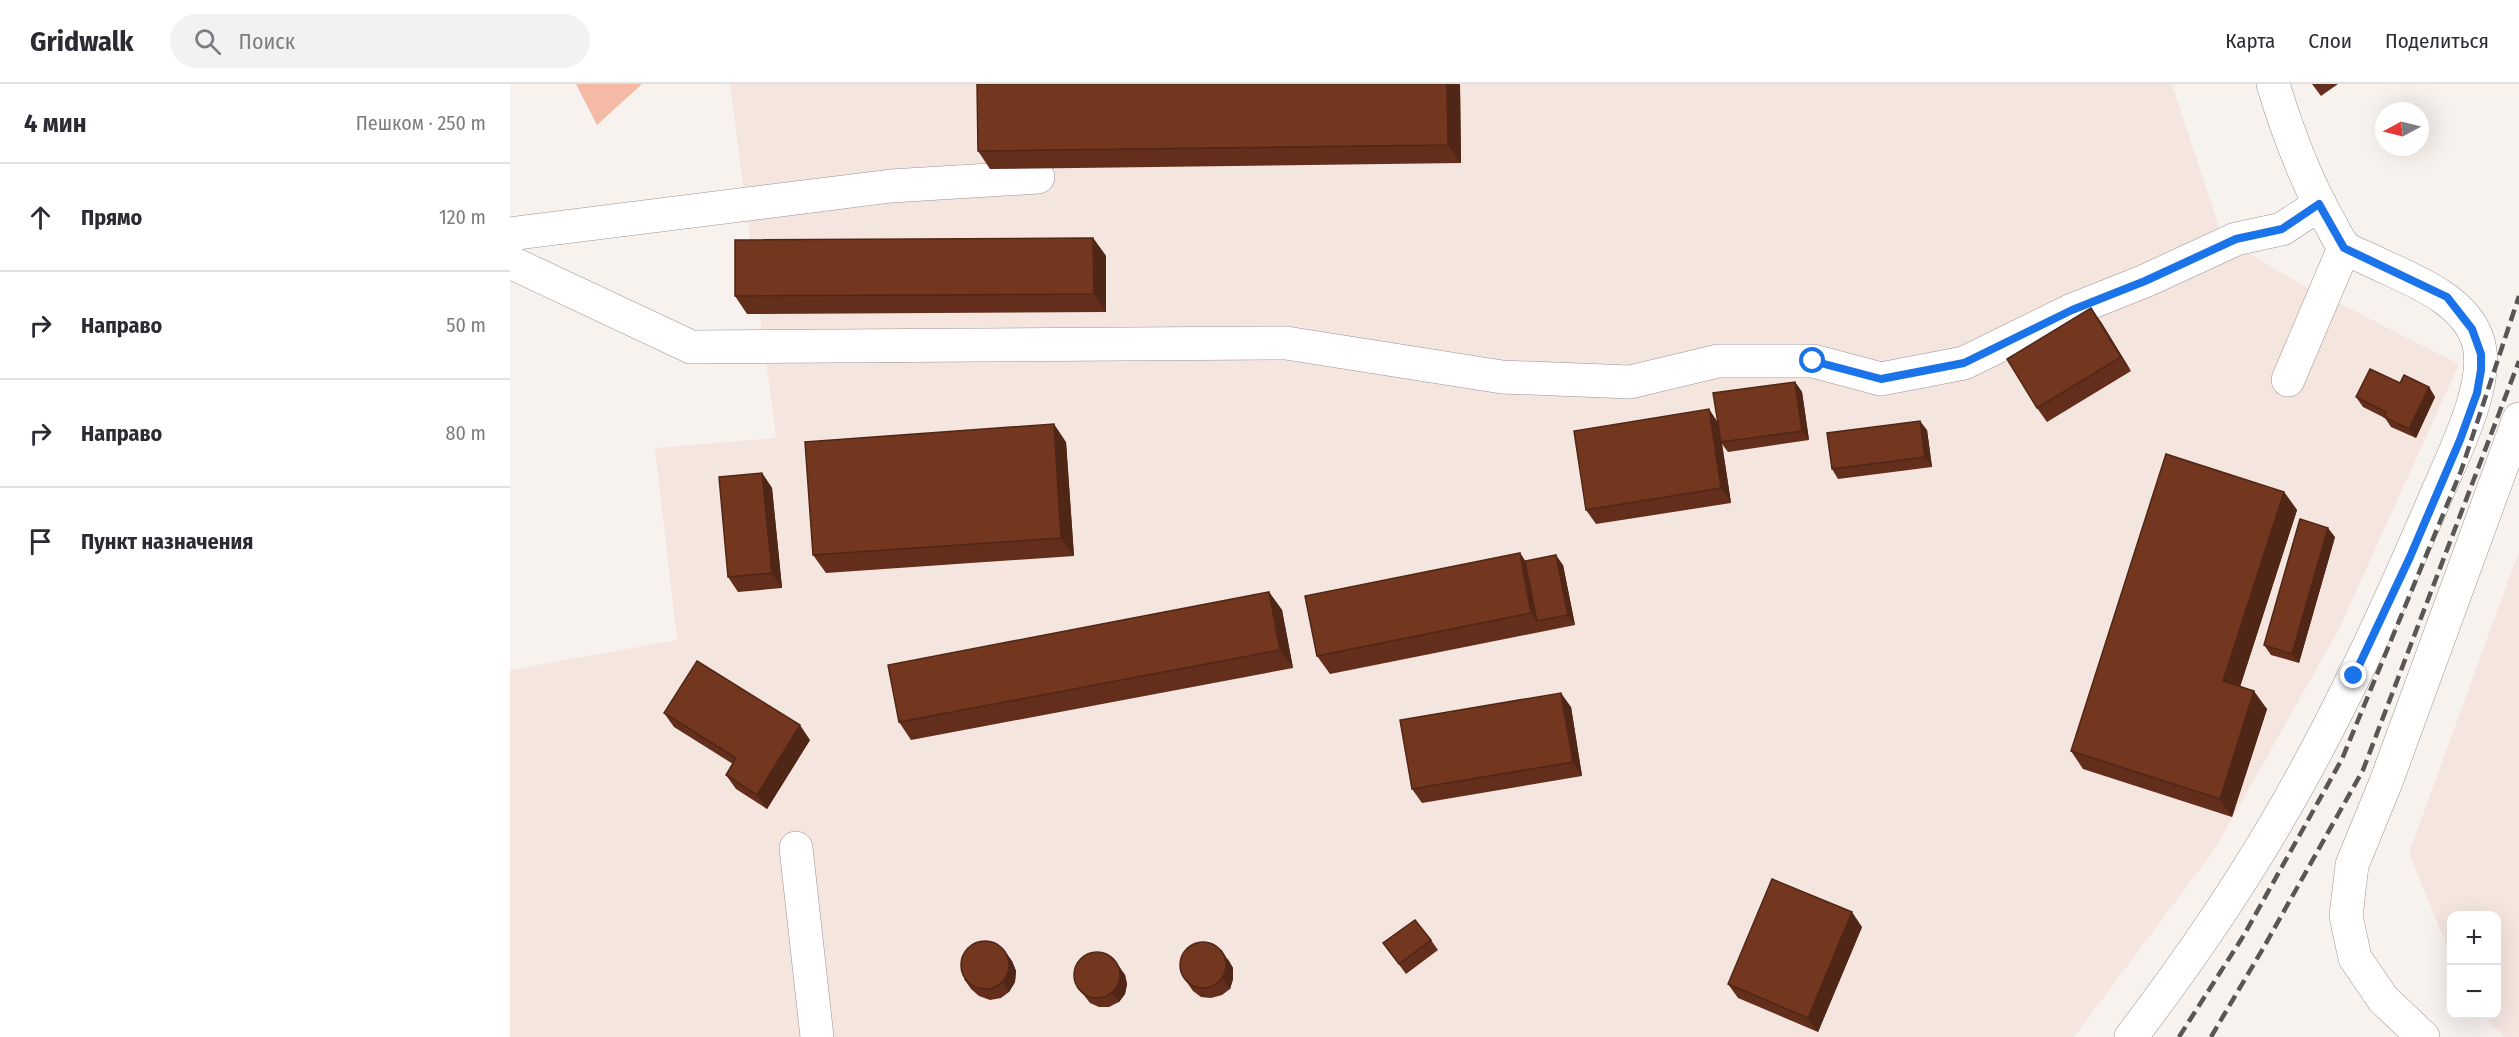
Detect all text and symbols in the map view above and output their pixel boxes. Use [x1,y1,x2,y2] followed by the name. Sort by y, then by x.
[170,14,590,68] search box
[30,25,134,58] text: Gridwalk
[191,25,224,58] icon: search
[239,28,295,55] text: Поиск
[2225,28,2275,54] text: Карта
[2308,28,2352,54] text: Слои
[2385,28,2489,54] text: Поделиться
[2375,102,2429,156] north arrow
[24,108,86,139] text: 4 мин
[356,111,486,135] text: Пешком · 250 m
[24,201,57,234] icon: ahead
[81,204,142,231] text: Прямо
[439,205,486,229] text: 120 m
[24,309,57,342] icon: right
[81,312,162,339] text: Направо
[446,313,486,337] text: 50 m
[1799,347,1825,373] route start
[24,417,57,450] icon: right
[81,420,162,447] text: Направо
[446,421,486,445] text: 80 m
[24,525,57,558] icon: arrive
[81,528,253,555] text: Пункт назначения
[2340,662,2366,688] route end
[2447,911,2501,1019] map controls
[2447,911,2501,965] button: +
[2447,965,2501,1019] button: −

